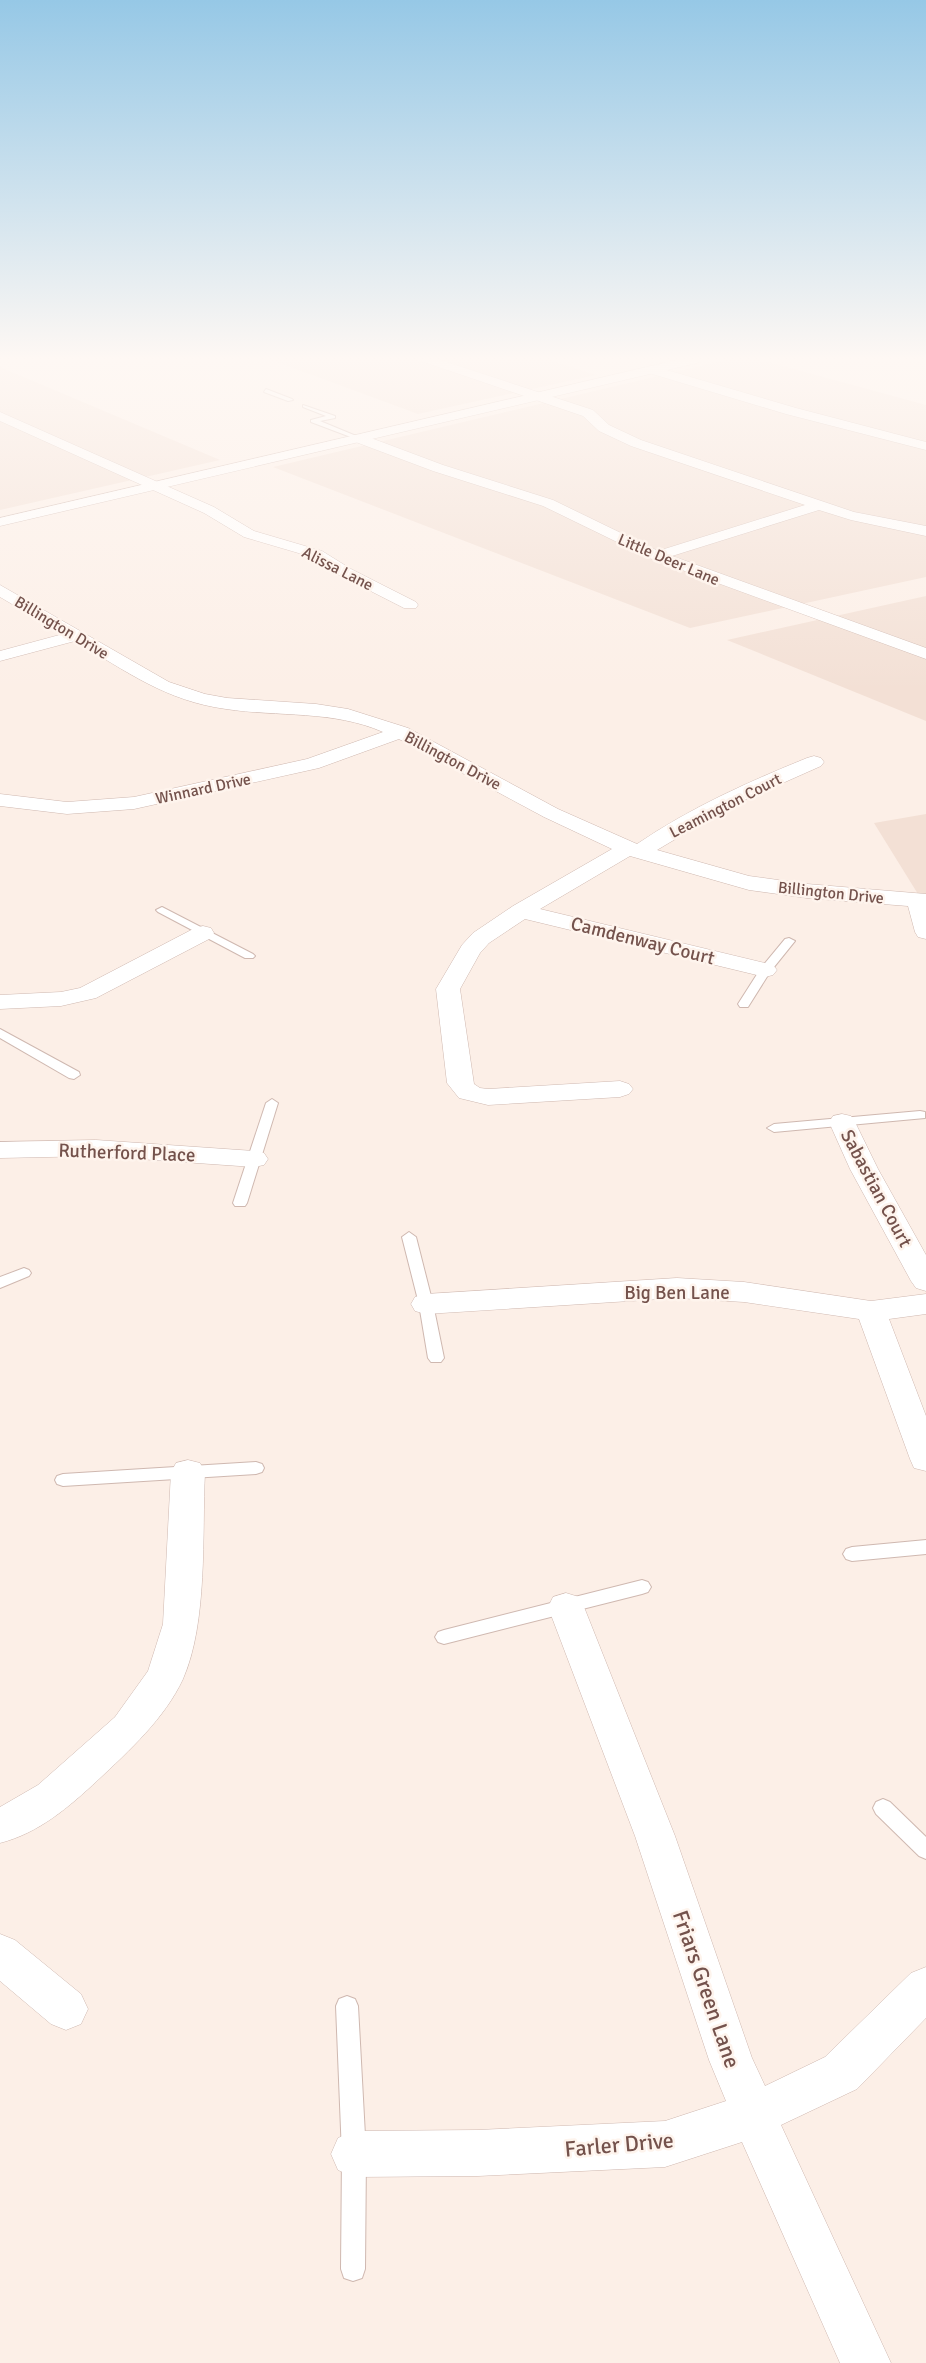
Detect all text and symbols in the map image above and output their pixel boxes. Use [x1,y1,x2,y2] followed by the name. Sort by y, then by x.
[615,530,722,590] street label: Little Deer Lane
[299,542,377,595] street label: Alissa Lane
[11,592,112,664] street label: Billington Drive
[401,727,504,795] street label: Billington Drive
[154,769,253,809] street label: Winnard Drive
[666,769,785,843] street label: Leamington Court
[777,877,885,909] street label: Billington Drive
[568,911,718,971] street label: Camdenway Court
[835,1125,917,1252] street label: Sabastian Court
[58,1139,196,1167] street label: Rutherford Place
[624,1281,730,1305] street label: Big Ben Lane
[667,1907,746,2072] street label: Friars Green Lane
[563,2126,675,2163] street label: Farler Drive

